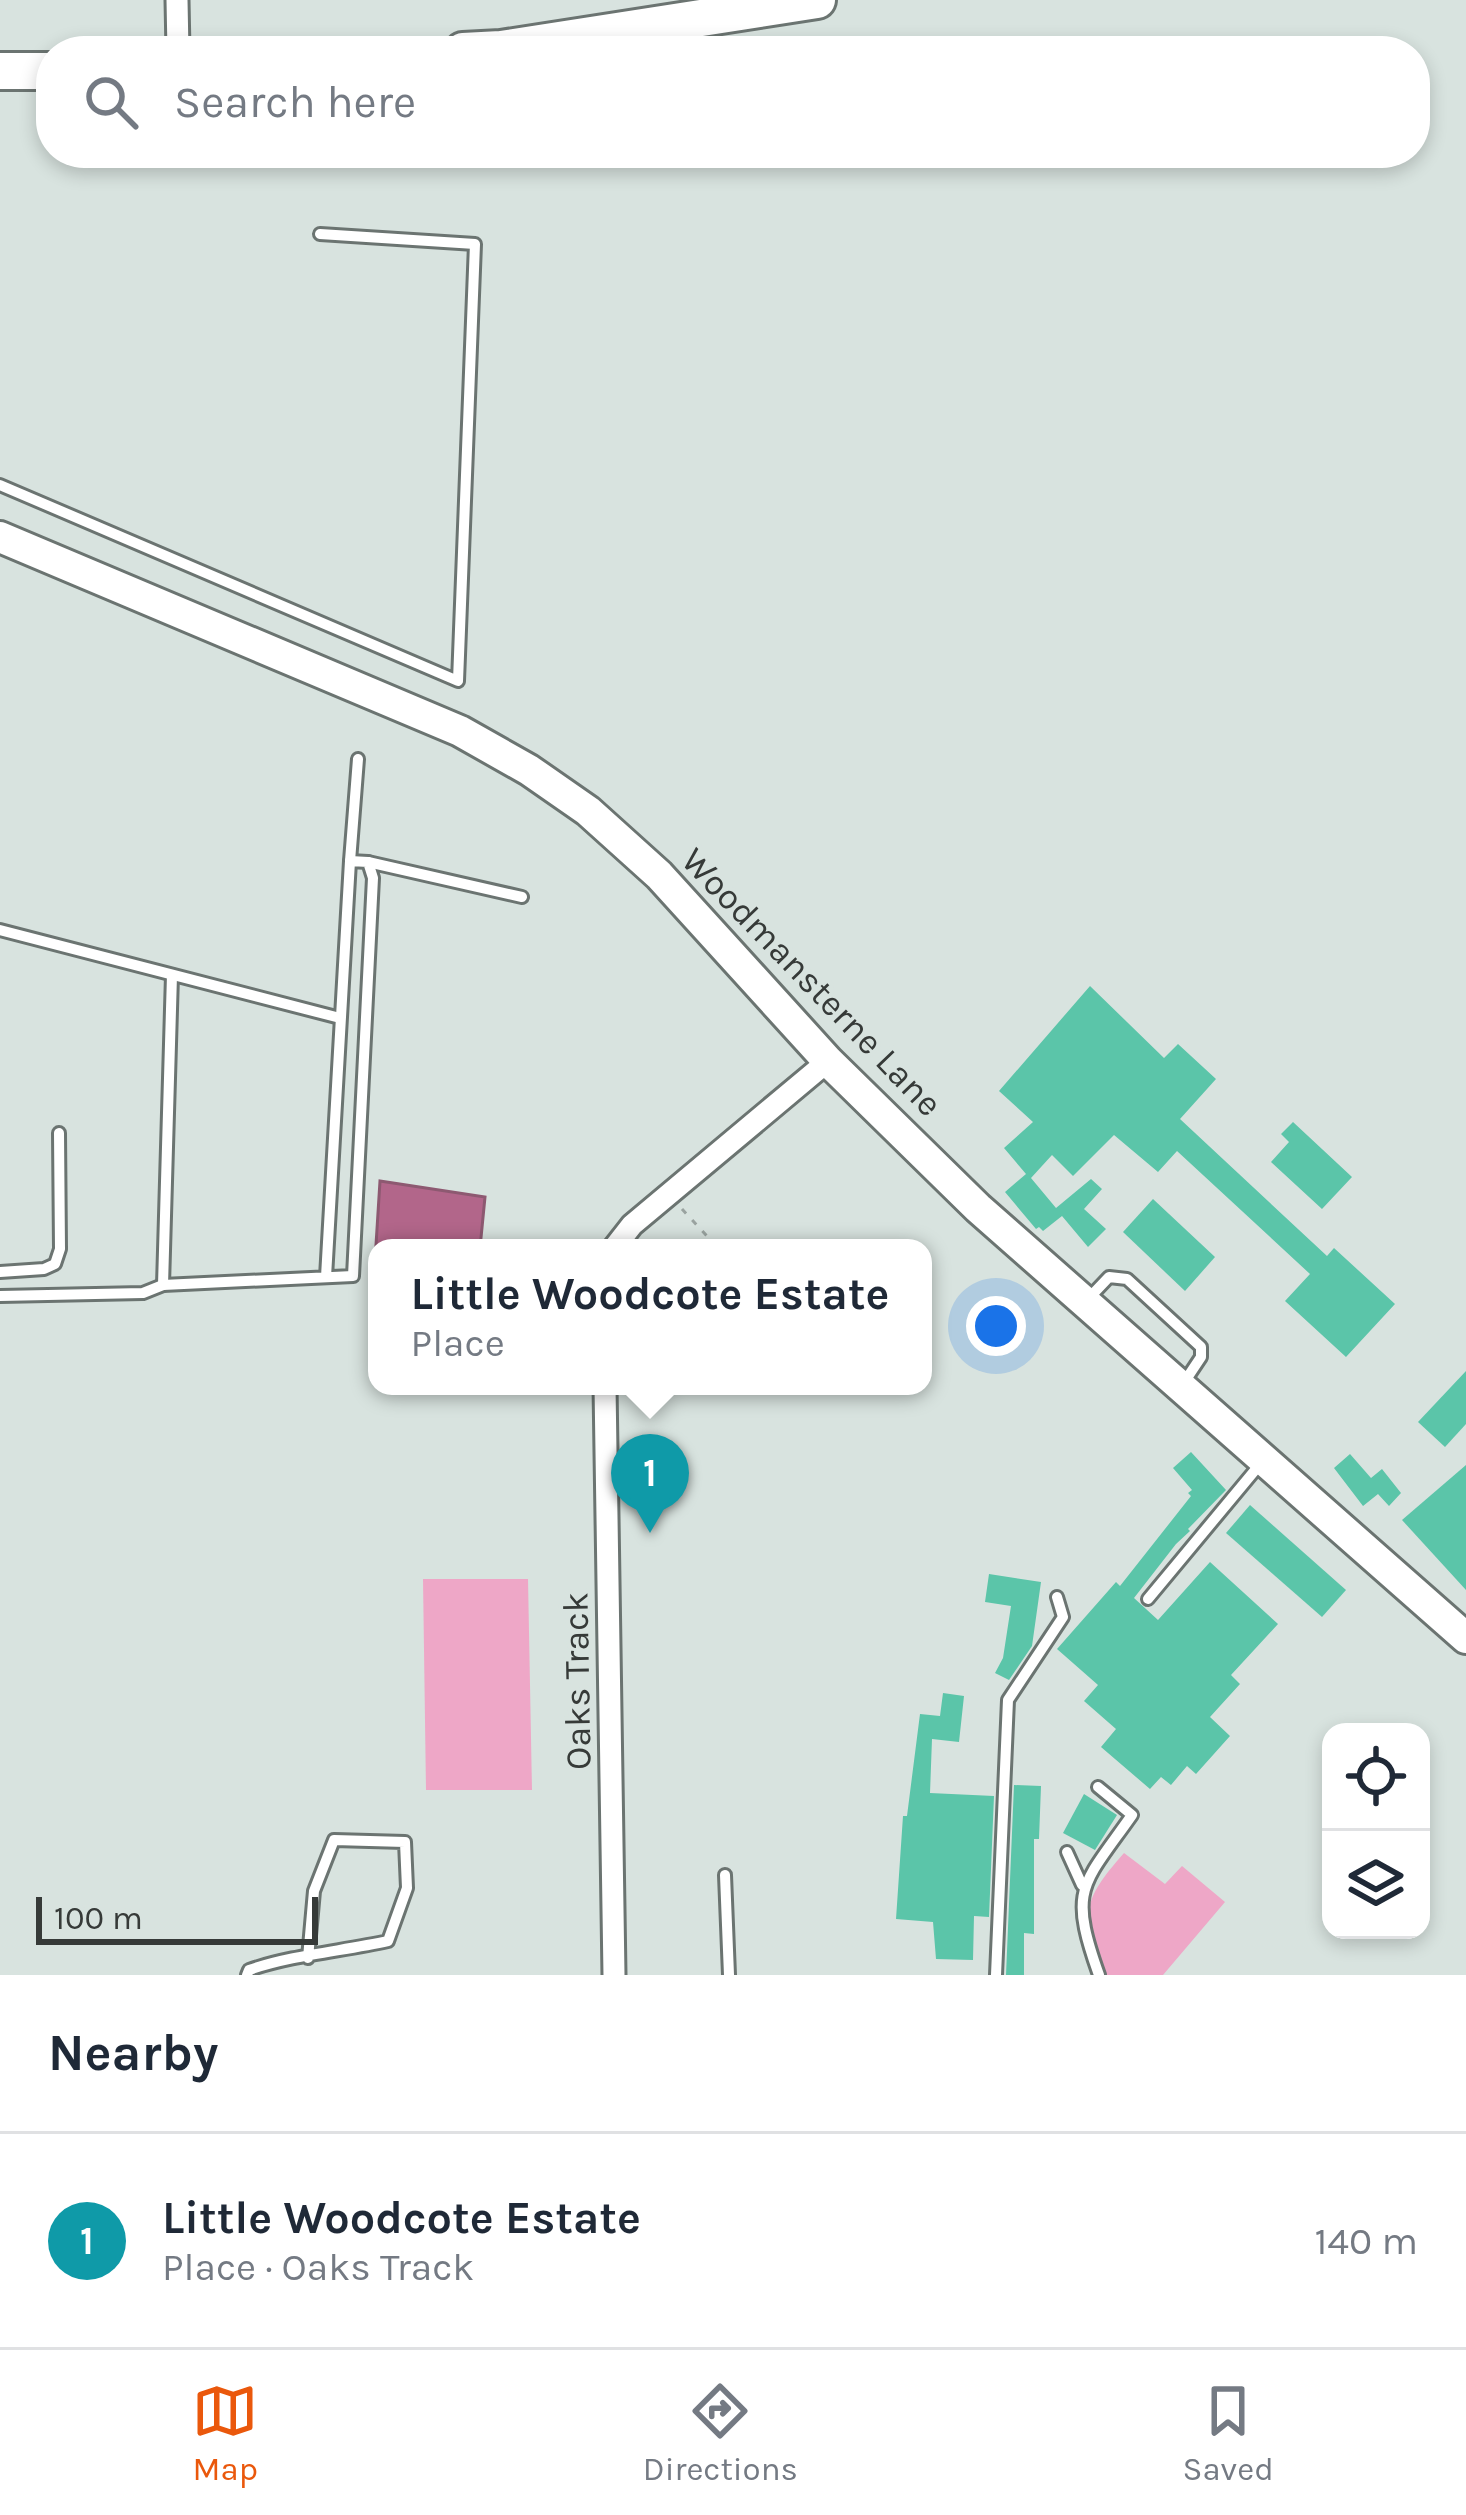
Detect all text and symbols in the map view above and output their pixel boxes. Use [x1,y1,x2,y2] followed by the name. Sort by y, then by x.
[36,36,1430,168] search box
[78,69,144,135] icon: search
[174,76,416,128] text: Search here
[673,839,951,1125] street label: Woodmansterne Lane
[368,1239,932,1395] popup
[411,1268,889,1320] text: Little Woodcote Estate
[966,1296,1026,1356] your location
[411,1320,505,1366] text: Place
[611,1434,689,1533] pin: 1
[554,1592,600,1770] street label: Oaks Track
[1322,1723,1430,1939] map controls
[1322,1723,1430,1831] button: locate
[1322,1831,1430,1939] button: layers
[36,1891,318,1944] scale bar
[54,1899,143,1937] text: 100 m
[48,2023,218,2083] text: Nearby
[162,2192,641,2244] text: Little Woodcote Estate
[80,2218,94,2264] text: 1
[1314,2218,1418,2264] text: 140 m
[162,2244,474,2290] text: Place · Oaks Track
[192,2378,258,2488] tab: Map
[643,2378,798,2488] tab: Directions
[1183,2378,1274,2488] tab: Saved

